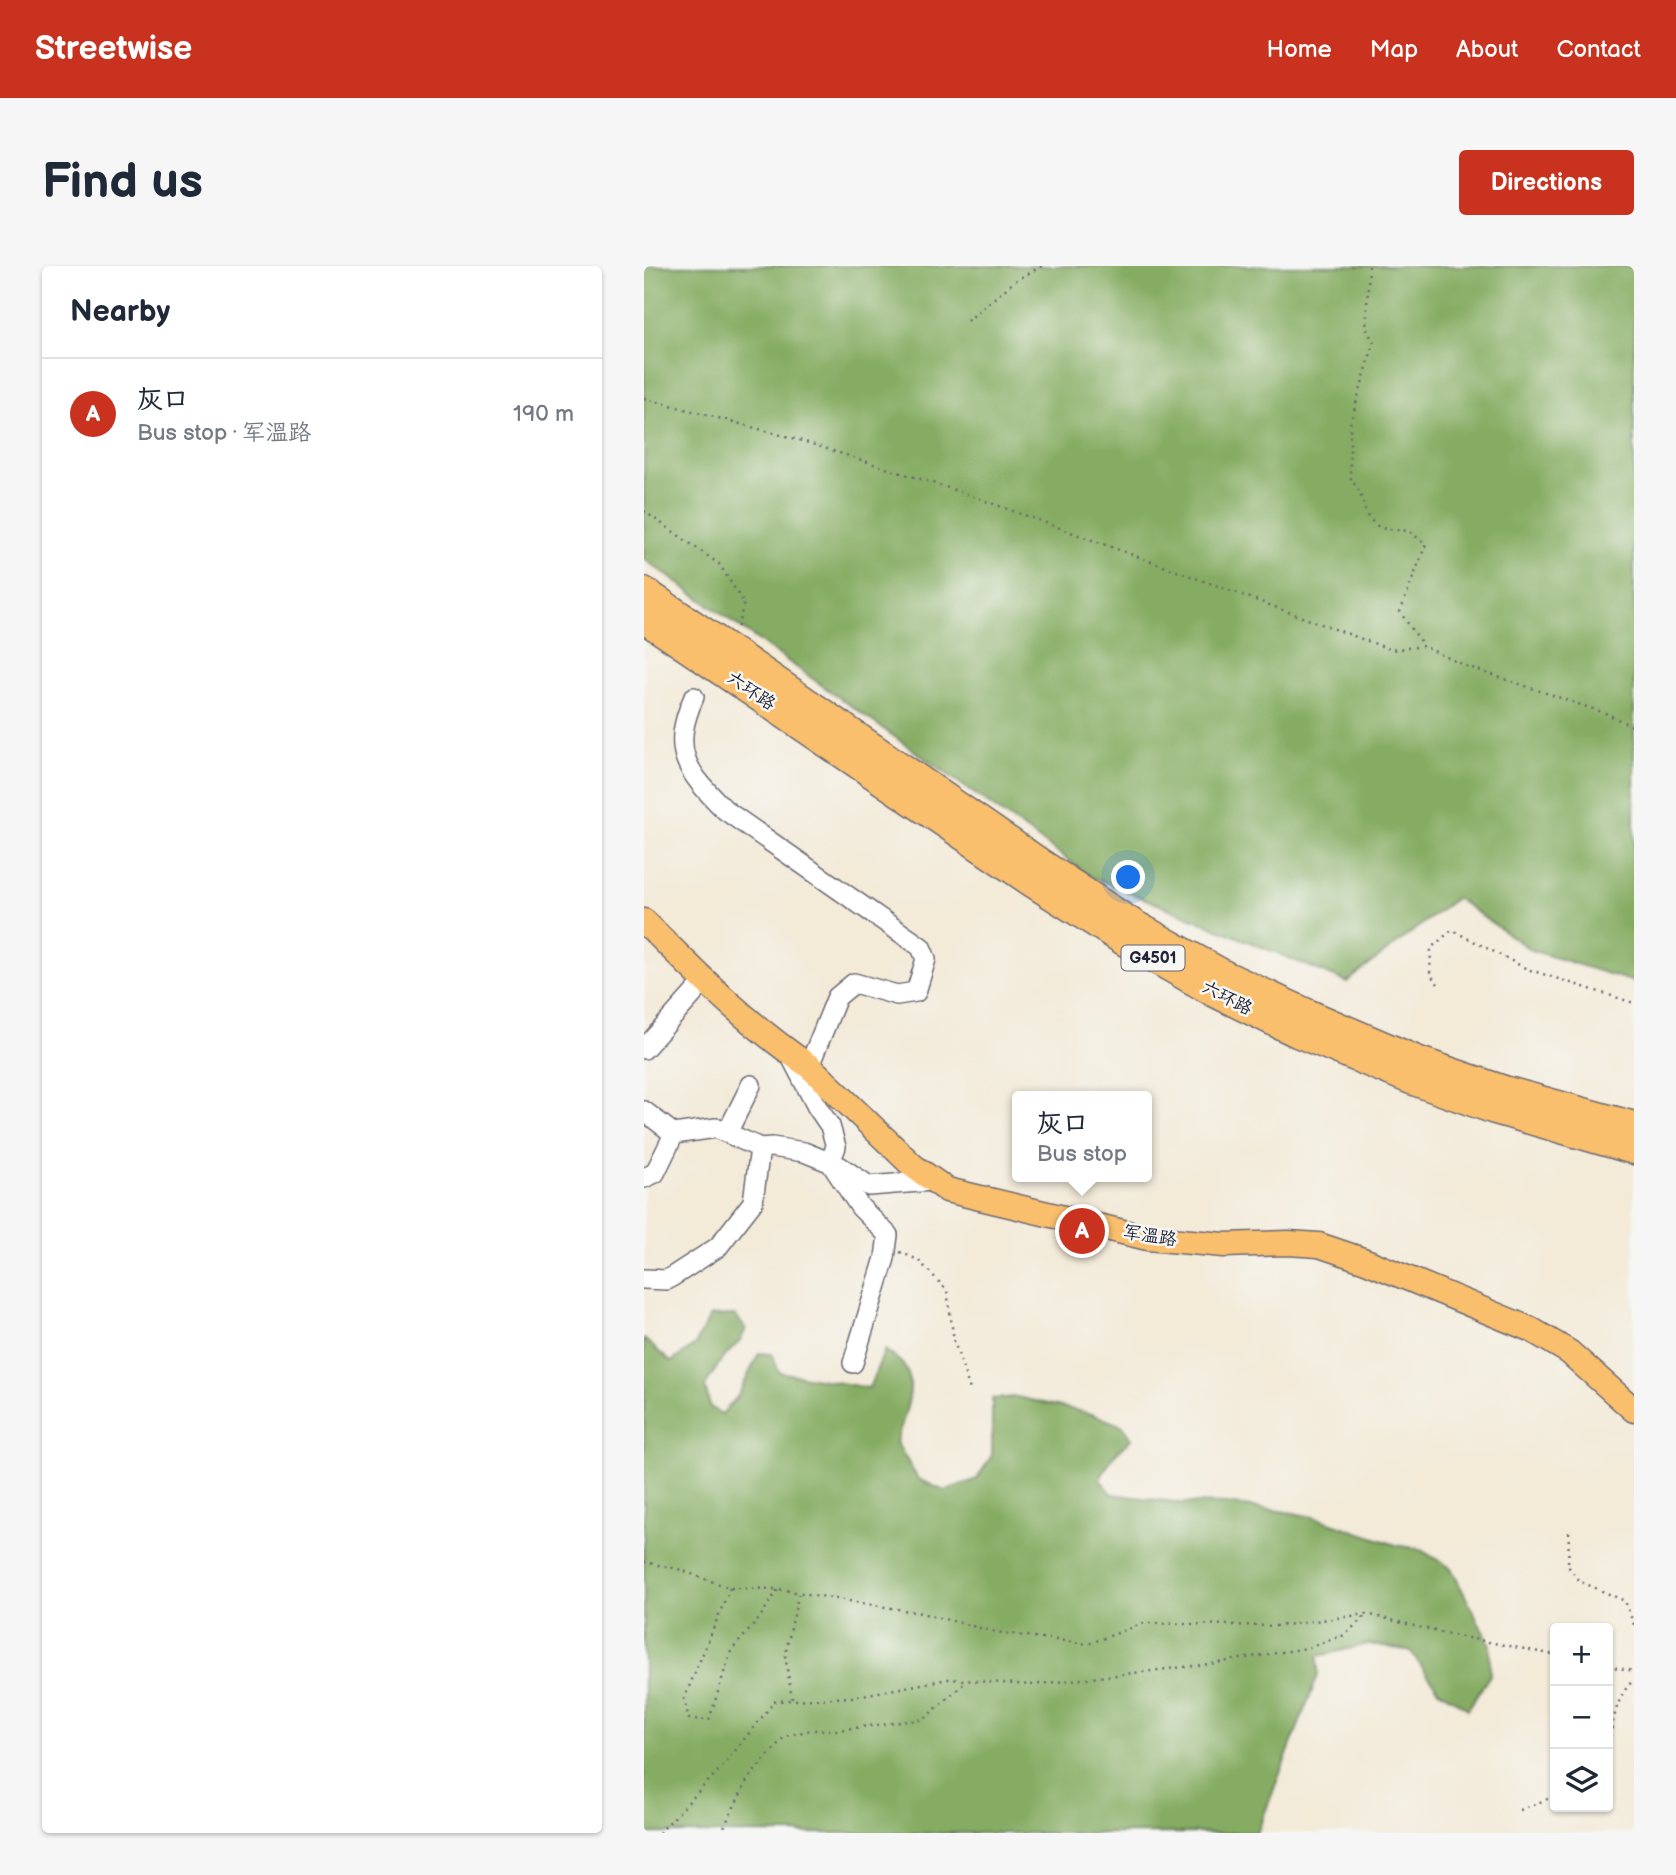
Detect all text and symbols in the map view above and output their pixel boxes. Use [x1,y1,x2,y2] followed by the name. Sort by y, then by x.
[35,29,192,69] text: Streetwise
[1267,35,1332,64] text: Home
[1370,35,1418,64] text: Map
[1456,35,1518,64] text: About
[1556,35,1641,64] text: Contact
[1459,150,1634,215] button: Directions
[42,153,203,212] text: Find us
[70,294,170,330] text: Nearby
[137,385,189,416] text: 灰口
[86,400,100,428] text: A
[513,400,574,428] text: 190 m
[137,419,311,447] text: Bus stop · 军温路
[723,667,779,715] street label: 六环路
[1111,860,1145,894] your location
[1121,946,1184,971] road number: G4501
[1198,976,1256,1020] street label: 六环路
[1012,1091,1152,1182] popup
[1037,1109,1089,1140] text: 灰口
[1037,1140,1127,1168] text: Bus stop
[1059,1205,1105,1257] pin: A
[1122,1221,1178,1251] street label: 军温路
[1550,1623,1613,1812] map controls
[1550,1623,1613,1686] button: +
[1550,1686,1613,1749] button: −
[1550,1749,1613,1812] button: layers

